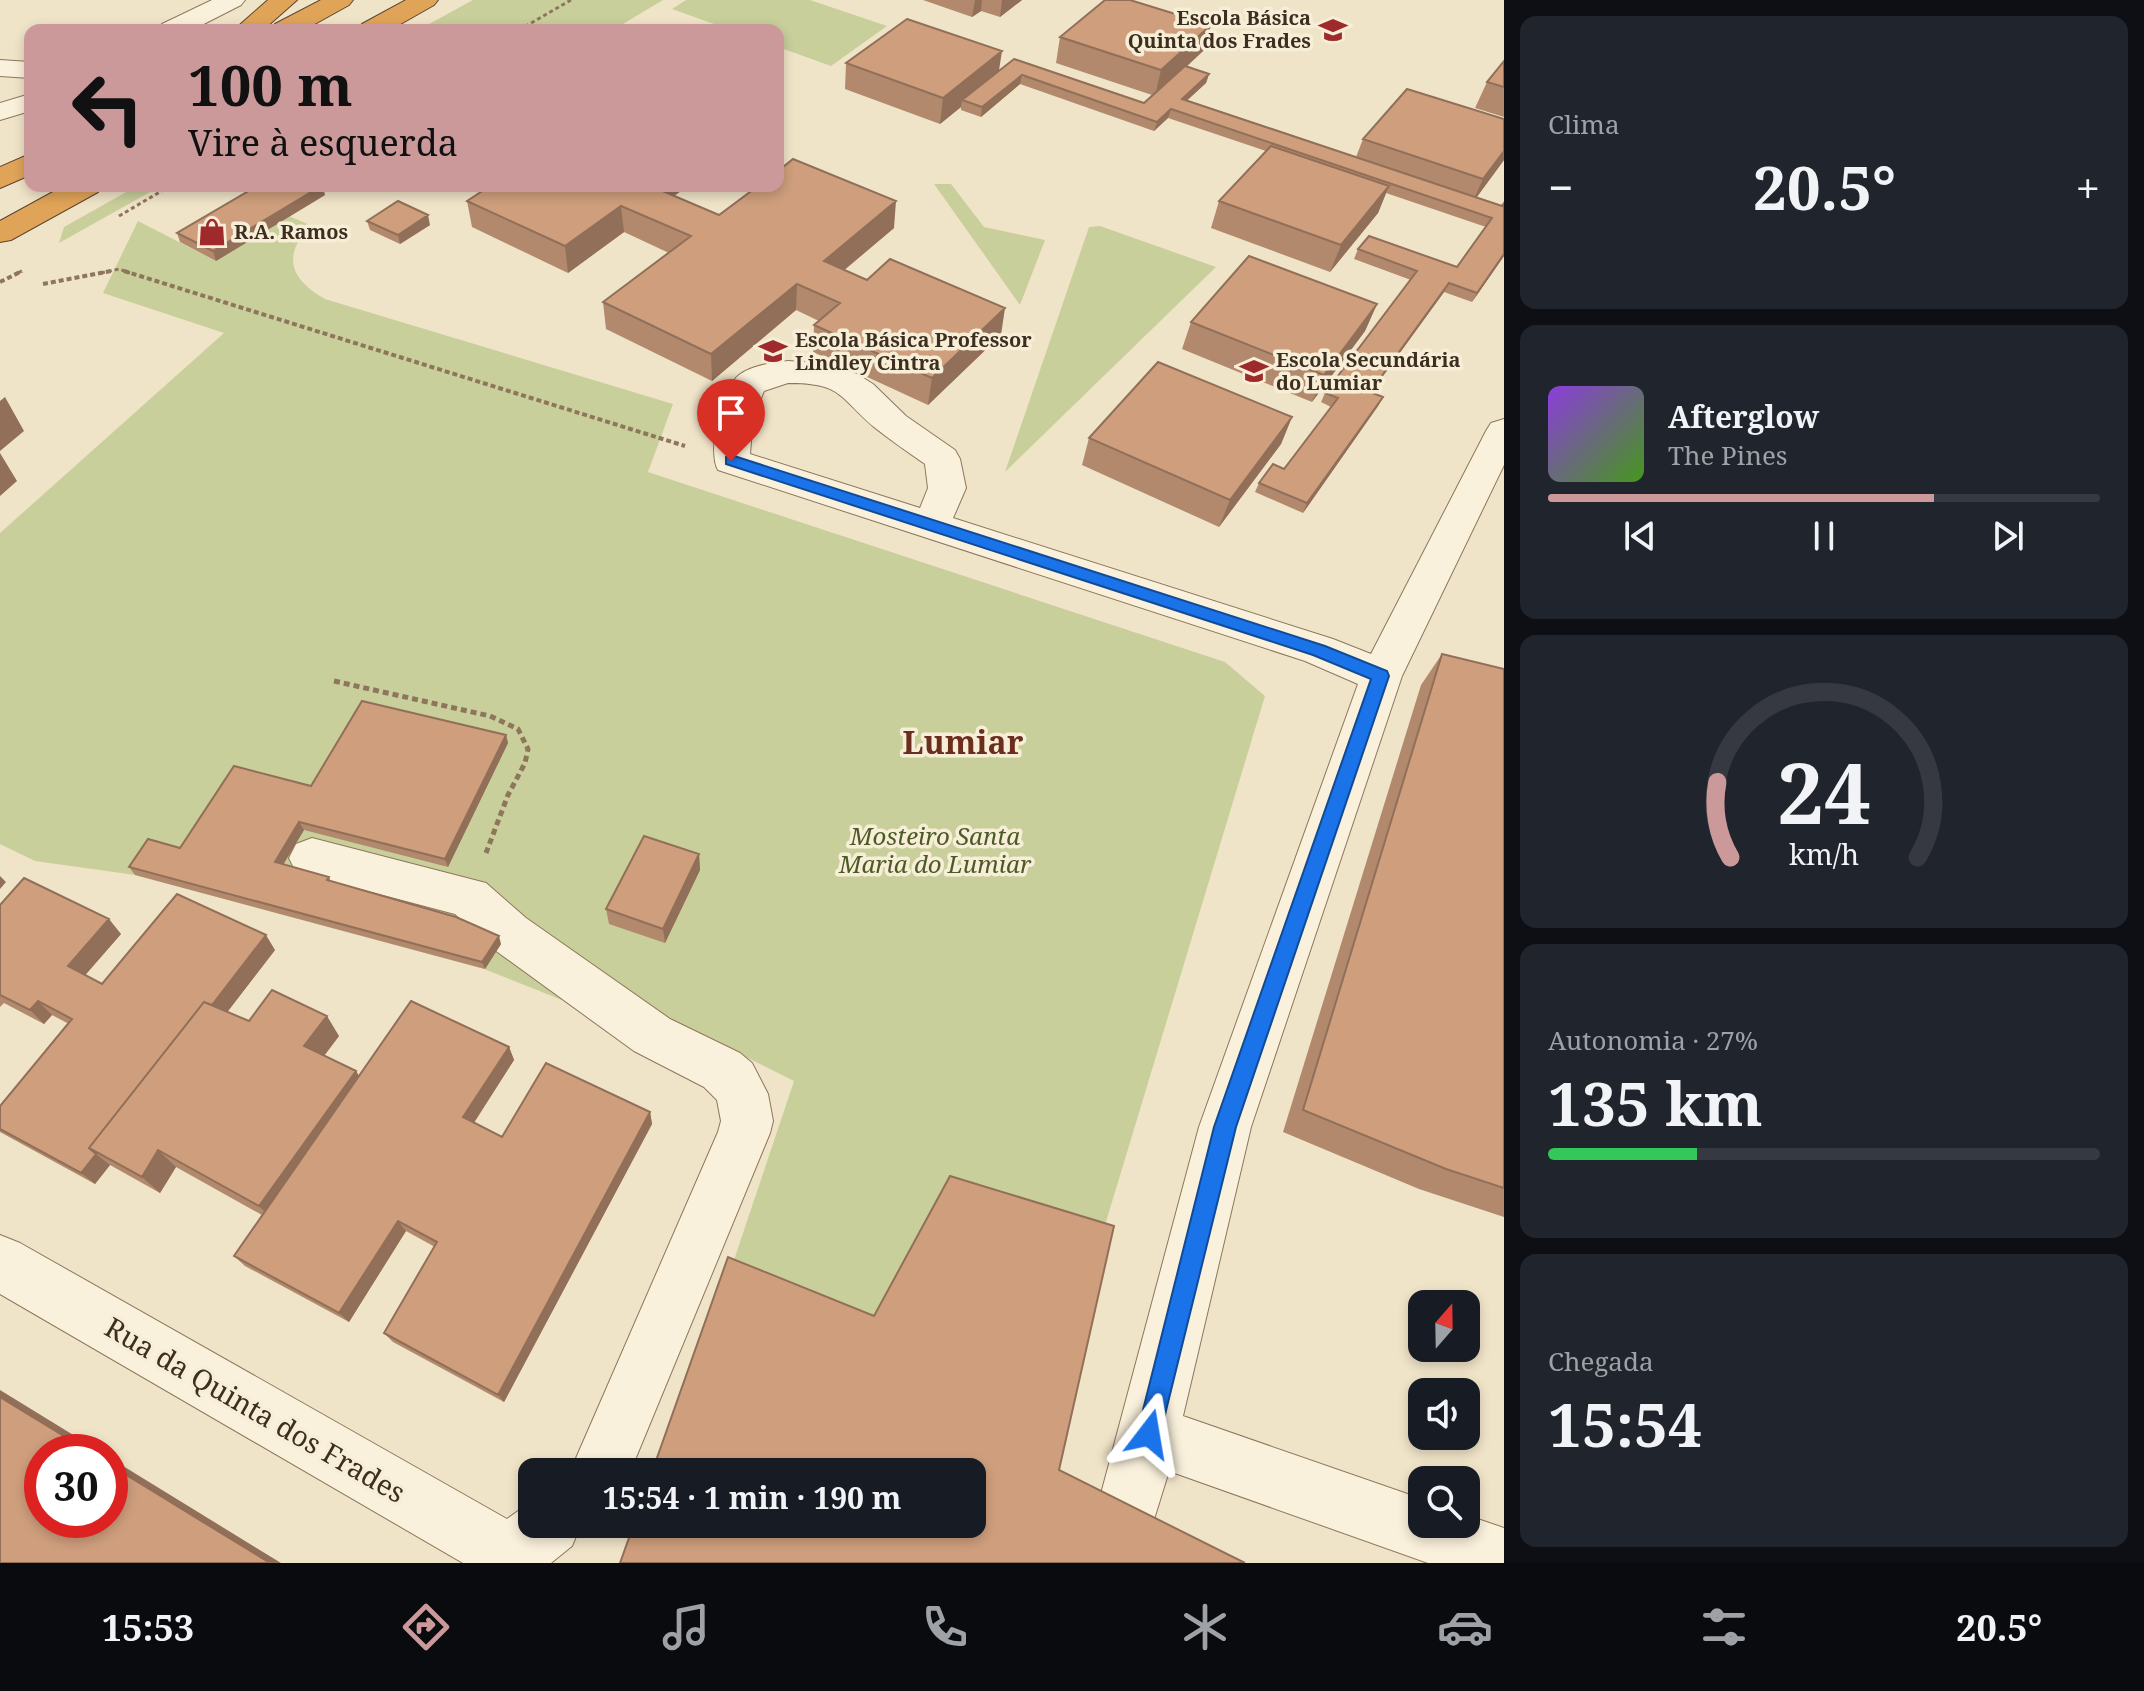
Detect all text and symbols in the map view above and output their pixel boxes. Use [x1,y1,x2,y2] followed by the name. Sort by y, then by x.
[1128,4,1311,54] place label: Escola Básica Quinta dos Frades
[1318,15,1348,45] school or university icon: Escola Básica Quinta dos Frades
[188,46,353,122] text: 100 m
[56,56,160,160] icon: left
[1548,106,1620,142] text: Clima
[188,118,458,167] text: Vire à esquerda
[1753,146,1896,228] text: 20.5°
[1548,157,1573,217] text: −
[2075,157,2100,217] text: +
[197,217,227,247] shop icon: R.A. Ramos
[234,218,348,245] place label: R.A. Ramos
[795,326,1032,376] place label: Escola Básica Professor Lindley Cintra
[758,336,788,366] school or university icon: Escola Básica Professor Lindley Cintra
[1276,346,1460,396] place label: Escola Secundária do Lumiar
[1239,356,1269,386] school or university icon: Escola Secundária do Lumiar
[697,379,765,461] pin
[709,391,753,435] icon: arrive
[1668,396,1819,437] text: Afterglow
[1668,437,1788,473] text: The Pines
[1618,514,1662,558] icon: previous
[1802,514,1846,558] icon: pause
[1986,514,2030,558] icon: next
[902,720,1024,763] district label: Lumiar
[1777,734,1871,847] text: 24
[838,819,1032,880] park label: Mosteiro Santa Maria do Lumiar
[1789,834,1859,873] text: km/h
[1548,1022,1758,1058] text: Autonomia · 27%
[1548,1062,1763,1144] text: 135 km
[1408,1290,1480,1362] north arrow
[1408,1290,1480,1538] map controls
[98,1307,413,1511] street label: Rua da Quinta dos Frades
[1548,1343,1654,1379] text: Chegada
[1408,1378,1480,1450] button: sound
[1548,1383,1702,1465] text: 15:54
[1107,1392,1191,1476] position arrow
[24,1434,128,1538] speed limit sign: 30
[1408,1466,1480,1538] button: search
[603,1477,901,1518] text: 15:54 · 1 min · 190 m
[398,1599,454,1655] icon: directions
[658,1599,714,1655] icon: music
[917,1599,973,1655] icon: phone
[1177,1599,1233,1655] icon: climate
[1437,1599,1493,1655] icon: car
[1696,1599,1752,1655] icon: filters
[102,1603,194,1652] text: 15:53
[1956,1603,2042,1652] text: 20.5°

